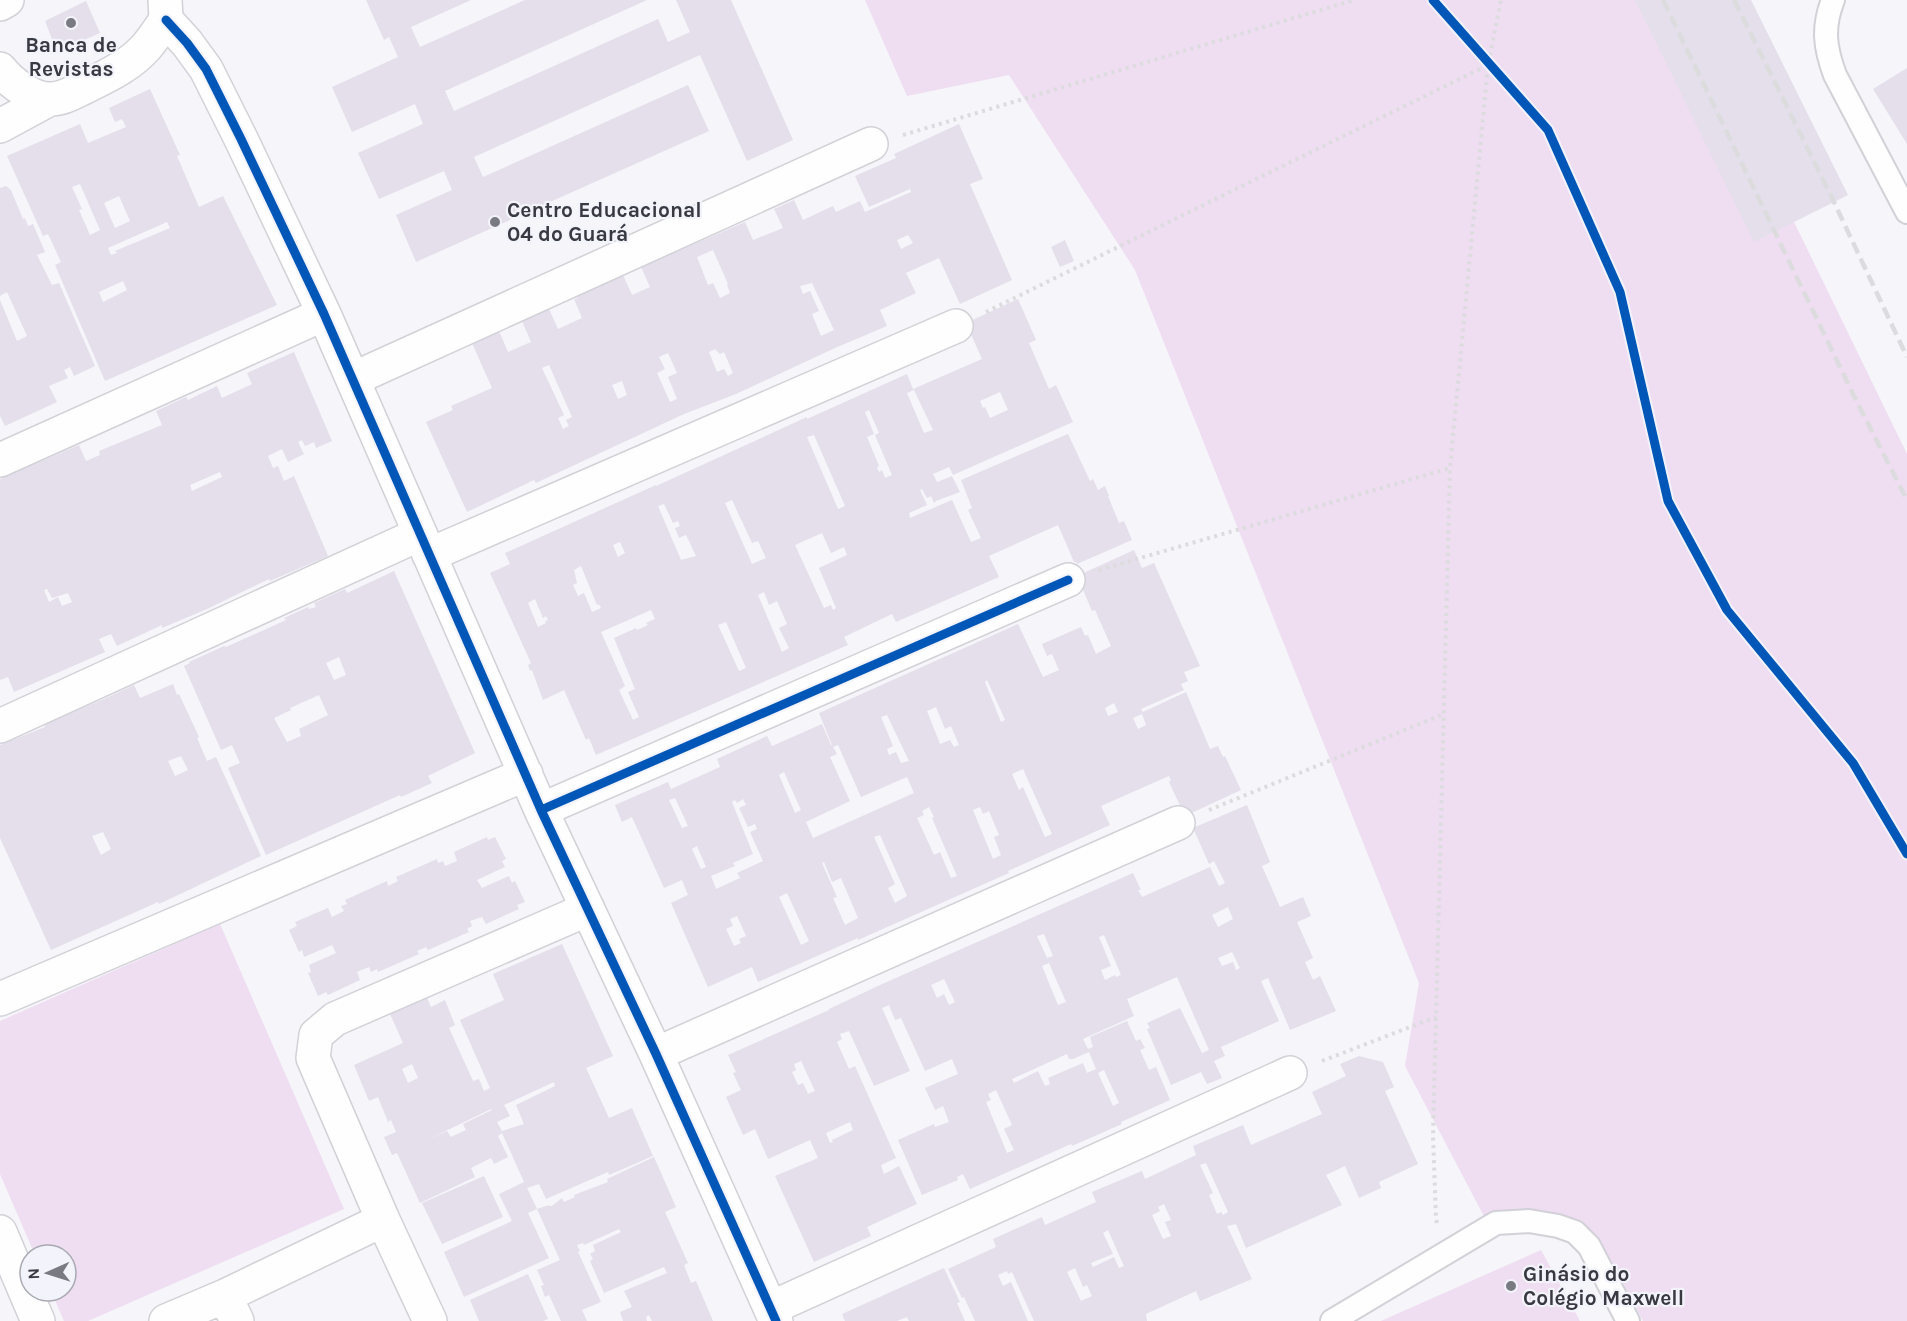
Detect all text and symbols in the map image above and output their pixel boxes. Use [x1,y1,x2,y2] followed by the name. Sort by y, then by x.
[64,16,78,30] marker: Banca de Revistas
[25,33,117,81] place label: Banca de Revistas
[507,198,702,246] place label: Centro Educacional 04 do Guará
[488,215,502,229] marker: Centro Educacional 04 do Guará
[18,1243,78,1303] north arrow
[1523,1262,1684,1310] place label: Ginásio do Colégio Maxwell
[24,1268,43,1280] text: N
[1504,1279,1518,1293] marker: Ginásio do Colégio Maxwell

